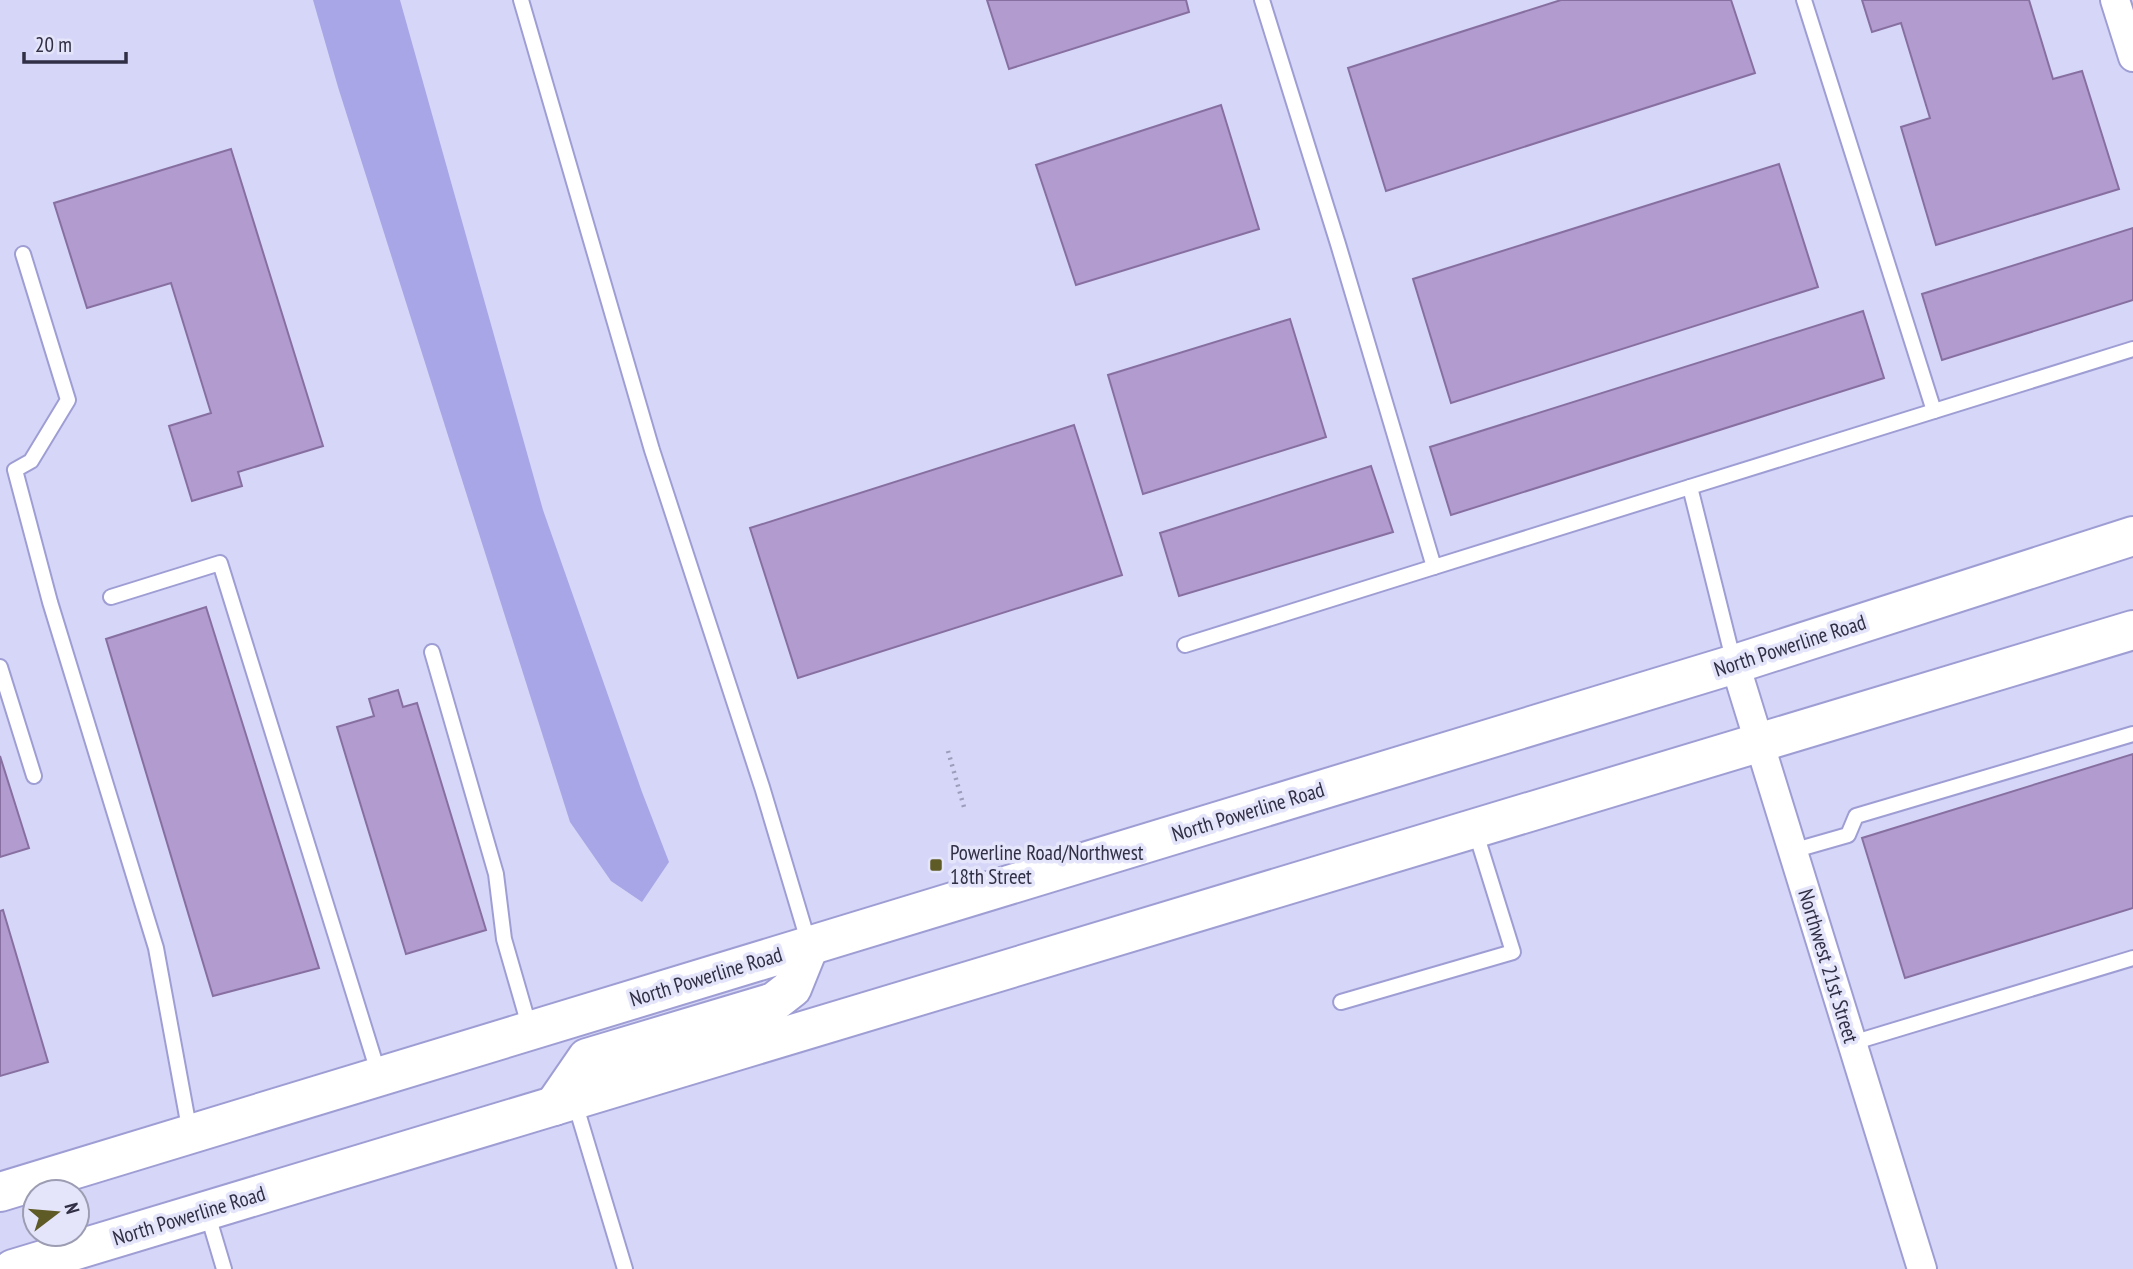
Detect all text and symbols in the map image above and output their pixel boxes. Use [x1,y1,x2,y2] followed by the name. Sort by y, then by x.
[24,21,126,65] scale bar
[35,31,72,58] text: 20 m
[1710,608,1869,683] street label: North Powerline Road
[1168,776,1327,848] street label: North Powerline Road
[950,839,1144,890] place label: Powerline Road/Northwest 18th Street
[928,857,944,873] marker: Powerline Road/Northwest 18th Street
[1792,886,1865,1046] street label: Northwest 21st Street
[626,941,785,1013] street label: North Powerline Road
[21,1178,91,1248] north arrow
[109,1180,268,1252] street label: North Powerline Road
[59,1200,85,1217] text: N

